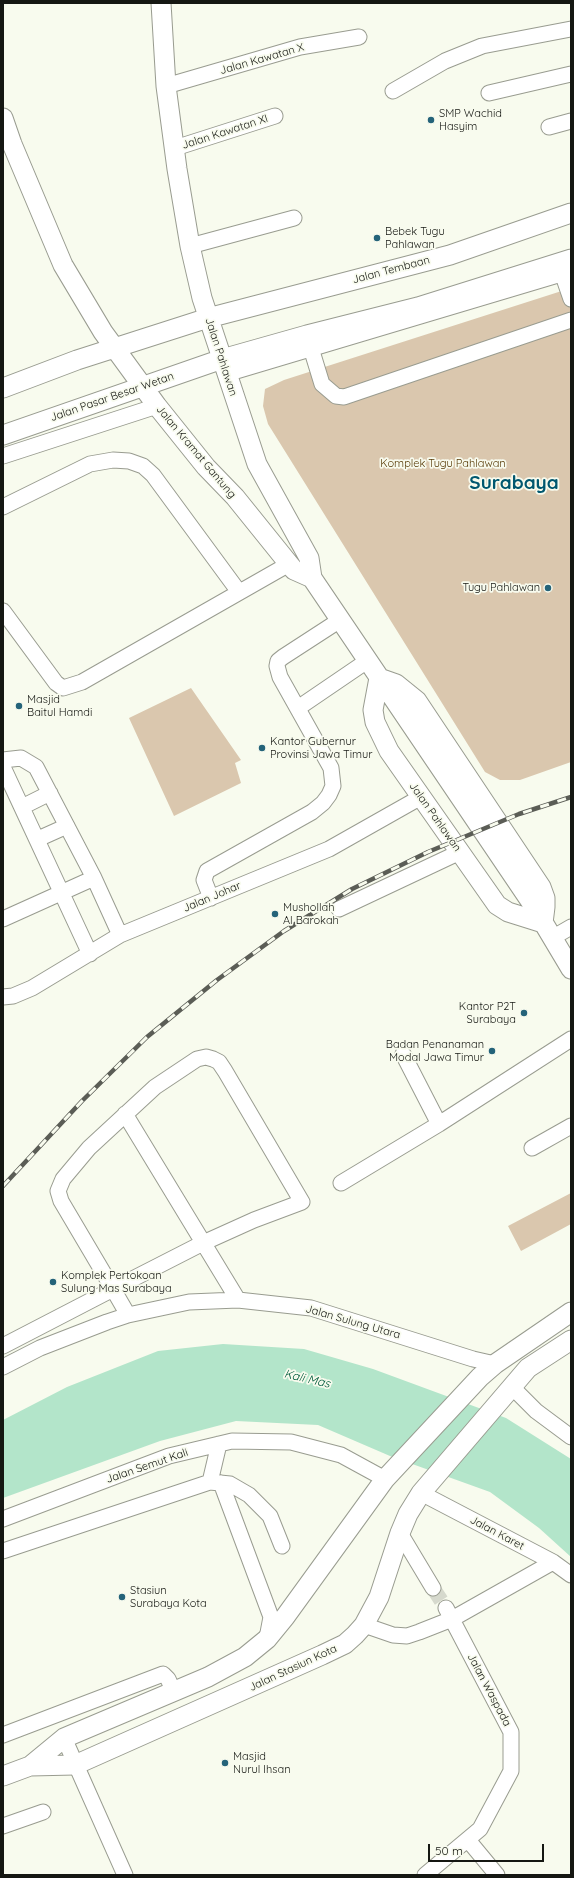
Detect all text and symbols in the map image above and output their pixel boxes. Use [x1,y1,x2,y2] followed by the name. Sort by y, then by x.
[218,41,306,77] street label: Jalan Kawatan X
[439,107,502,133] place label: SMP Wachid Hasyim
[180,112,270,152] street label: Jalan Kawatan XI
[426,115,436,125] marker: SMP Wachid Hasyim
[385,225,445,251] place label: Bebek Tugu Pahlawan
[372,233,382,243] marker: Bebek Tugu Pahlawan
[351,253,431,287] street label: Jalan Tembaan
[202,316,240,398] street label: Jalan Pahlawan
[48,370,176,424] street label: Jalan Pasar Besar Wetan
[153,403,239,501] street label: Jalan Kramat Gantung
[380,457,506,471] park label: Komplek Tugu Pahlawan
[469,472,559,494] district label: Surabaya
[463,581,540,595] place label: Tugu Pahlawan
[543,583,553,593] marker: Tugu Pahlawan
[27,693,92,719] place label: Masjid Baitul Hamdi
[14,701,24,711] marker: Masjid Baitul Hamdi
[270,735,373,761] place label: Kantor Gubernur Provinsi Jawa Timur
[257,743,267,753] marker: Kantor Gubernur Provinsi Jawa Timur
[406,780,464,854] street label: Jalan Pahlawan
[181,879,243,915] street label: Jalan Johar
[283,901,339,927] place label: Mushollah Al Barokah
[270,909,280,919] marker: Mushollah Al Barokah
[459,1000,516,1026] place label: Kantor P2T Surabaya
[519,1008,529,1018] marker: Kantor P2T Surabaya
[386,1038,484,1064] place label: Badan Penanaman Modal Jawa Timur
[487,1046,497,1056] marker: Badan Penanaman Modal Jawa Timur
[61,1269,172,1295] place label: Komplek Pertokoan Sulung Mas Surabaya
[48,1277,58,1287] marker: Komplek Pertokoan Sulung Mas Surabaya
[304,1302,402,1342] street label: Jalan Sulung Utara
[283,1367,331,1391] water label: Kali Mas
[104,1446,190,1486] street label: Jalan Semut Kali
[468,1513,526,1553] street label: Jalan Karet
[130,1584,207,1610] place label: Stasiun Surabaya Kota
[117,1592,127,1602] marker: Stasiun Surabaya Kota
[247,1642,339,1694] street label: Jalan Stasiun Kota
[464,1651,514,1729] street label: Jalan Waspada
[233,1750,291,1776] place label: Masjid Nurul Ihsan
[220,1758,230,1768] marker: Masjid Nurul Ihsan
[430,1836,546,1862] scale bar
[435,1843,463,1858] text: 50 m

